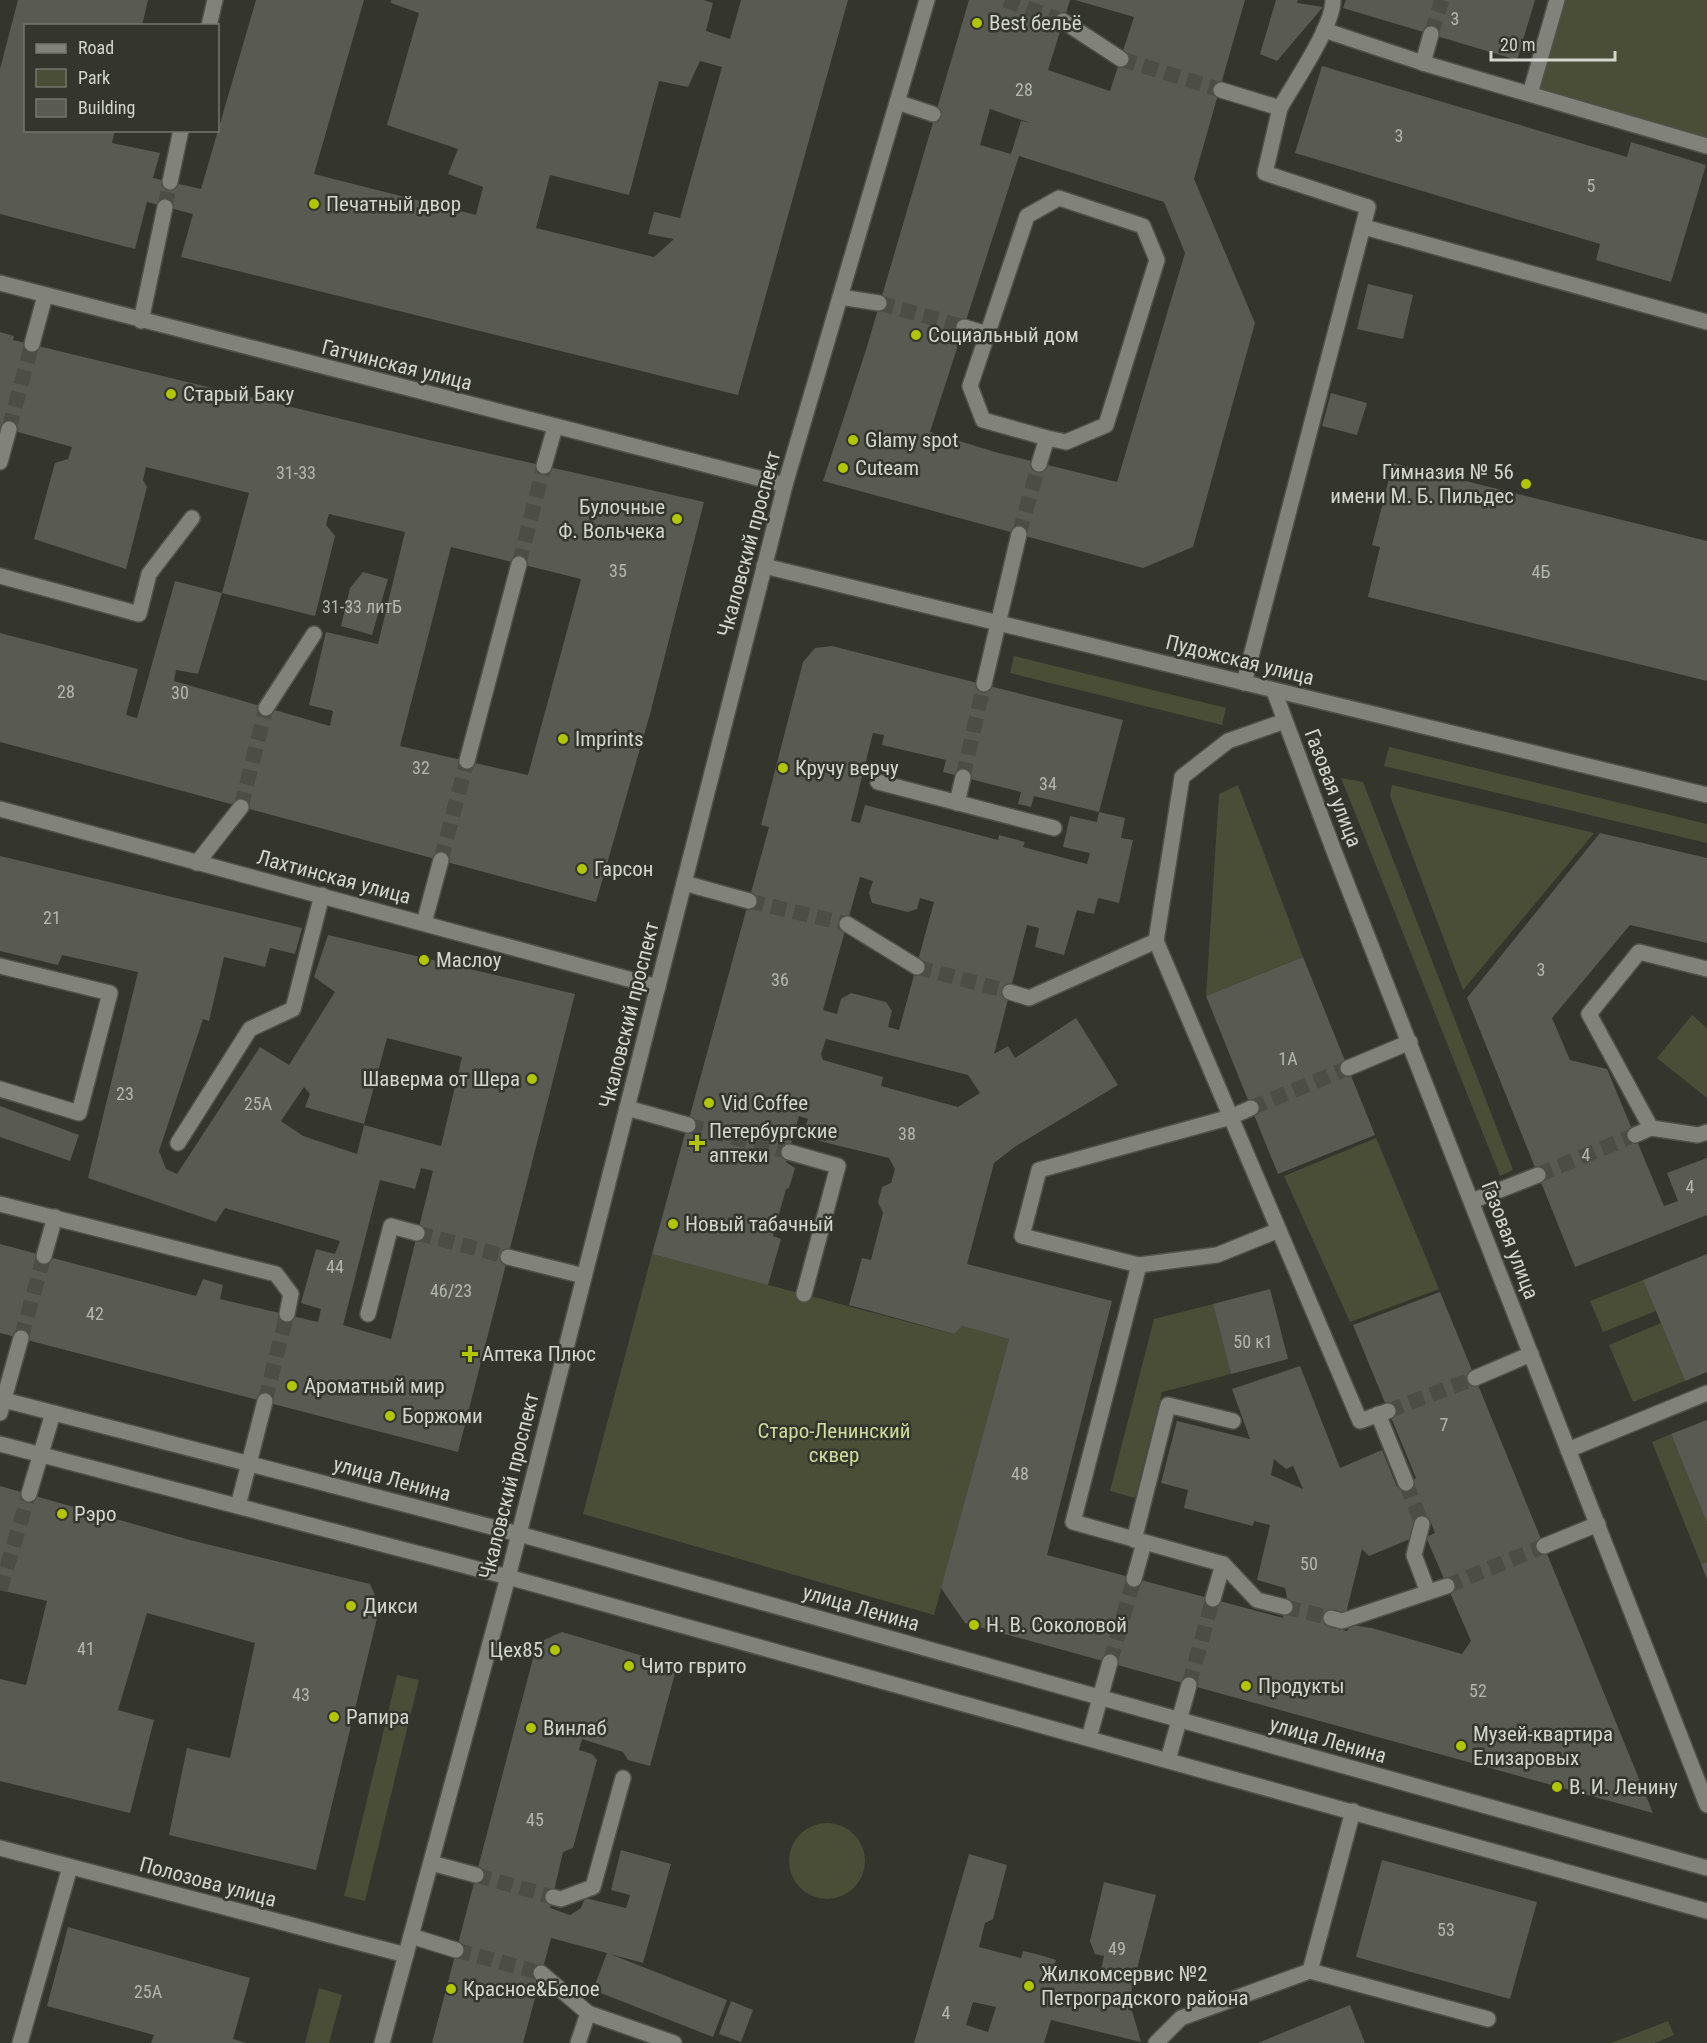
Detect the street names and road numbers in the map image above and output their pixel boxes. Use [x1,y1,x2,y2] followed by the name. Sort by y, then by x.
[319,335,475,395] street label: Гатчинская улица
[713,448,785,640] street label: Чкаловский проспект
[1163,630,1317,690] street label: Пудожская улица
[1299,726,1367,850] street label: Газовая улица
[255,845,413,909] street label: Лахтинская улица
[594,919,664,1111] street label: Чкаловский проспект
[1476,1178,1544,1302] street label: Газовая улица
[474,1390,544,1582] street label: Чкаловский проспект
[331,1452,453,1506] street label: улица Ленина
[800,1580,922,1636] street label: улица Ленина
[1267,1712,1389,1768] street label: улица Ленина
[137,1852,279,1912] street label: Полозова улица

